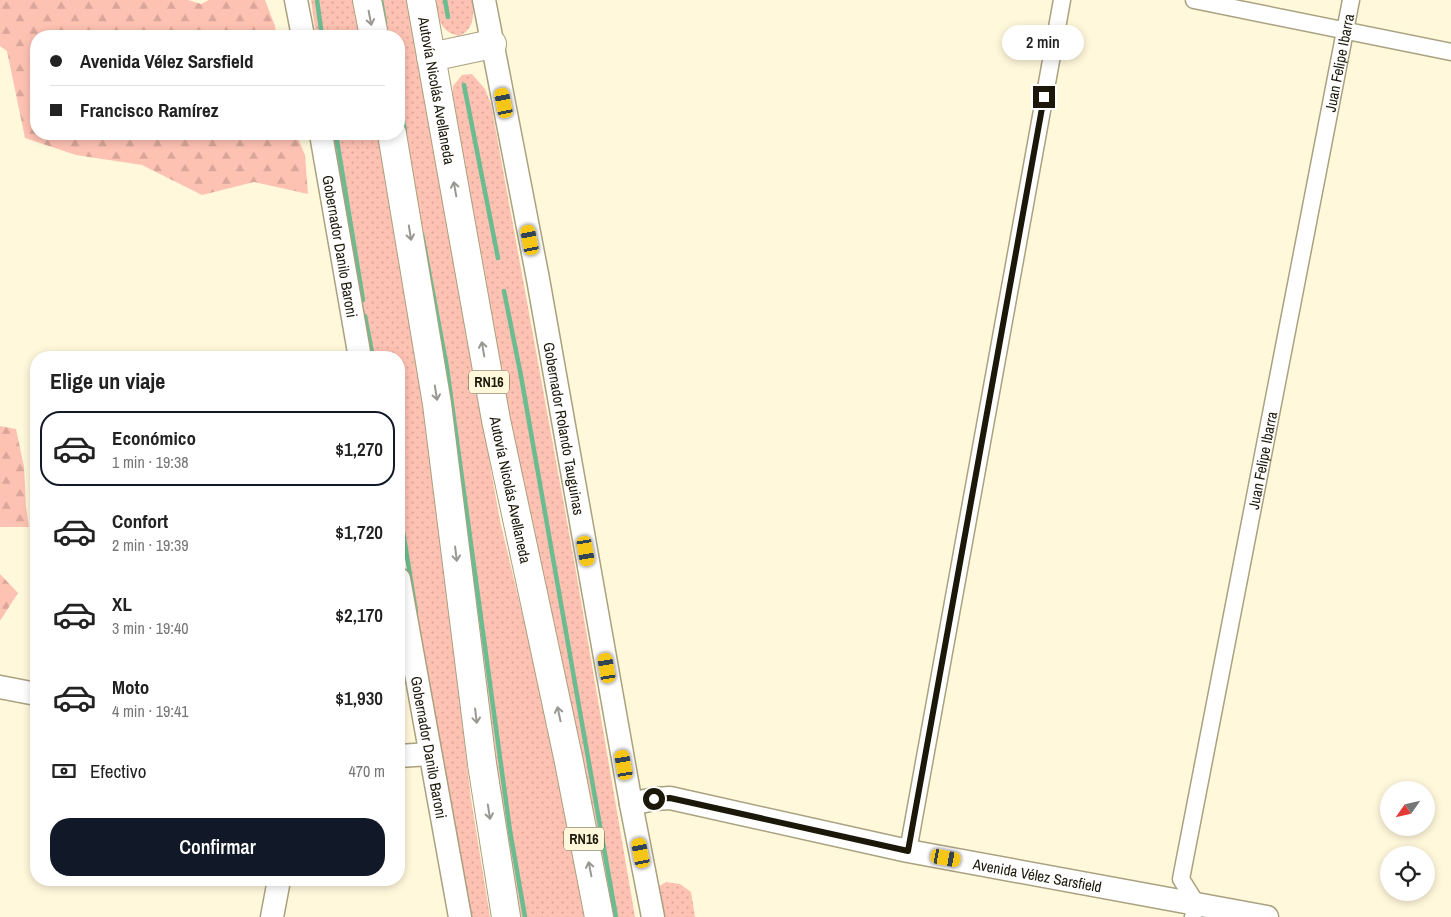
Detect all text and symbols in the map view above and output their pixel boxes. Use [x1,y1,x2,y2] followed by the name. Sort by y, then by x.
[366,10,376,26] one-way arrow
[1319,12,1359,113] street label: Juan Felipe Ibarra
[414,14,461,166] street label: Autovía Nicolás Avellaneda
[1003,24,1085,59] callout: 2 min
[1026,31,1060,53] text: 2 min
[80,48,254,74] text: Avenida Vélez Sarsfield
[1033,86,1055,108] route end
[493,87,514,119] car
[80,97,219,123] text: Francisco Ramírez
[318,173,363,319] street label: Gobernador Danilo Baroni
[449,182,459,198] one-way arrow
[405,224,415,240] one-way arrow
[519,224,540,256] car
[539,340,590,517] street label: Gobernador Rolando Tauguinas
[478,342,488,358] one-way arrow
[50,366,165,396] text: Elige un viaje
[469,371,509,394] road number: RN16
[431,385,441,401] one-way arrow
[1242,409,1282,511] street label: Juan Felipe Ibarra
[485,413,537,565] street label: Autovía Nicolás Avellaneda
[112,425,196,451] text: Económico
[52,426,97,471] icon: car
[335,436,383,462] text: $1,270
[112,451,189,473] text: 1 min · 19:38
[112,508,168,534] text: Confort
[52,509,97,554] icon: car
[335,519,383,545] text: $1,720
[112,534,189,556] text: 2 min · 19:39
[576,535,595,567] car
[451,546,461,562] one-way arrow
[112,591,132,617] text: XL
[52,592,97,637] icon: car
[335,602,383,628] text: $2,170
[112,617,189,639] text: 3 min · 19:40
[597,652,616,684] car
[112,674,149,700] text: Moto
[406,674,453,820] street label: Gobernador Danilo Baroni
[52,675,97,720] icon: car
[335,685,383,711] text: $1,930
[112,700,189,722] text: 4 min · 19:41
[554,706,563,722] one-way arrow
[471,707,481,723] one-way arrow
[614,749,633,781] car
[50,757,78,785] icon: cash
[90,758,146,784] text: Efectivo
[349,760,385,782] text: 470 m
[1380,781,1435,836] north arrow
[1380,781,1435,901] map controls
[643,788,665,810] route start
[485,804,495,820] one-way arrow
[50,818,385,876] button: Confirmar
[564,828,604,851] road number: RN16
[630,837,651,869] car
[1380,846,1435,901] button: locate
[929,848,962,868] car
[970,852,1104,897] street label: Avenida Vélez Sarsfield
[585,862,594,878] one-way arrow

